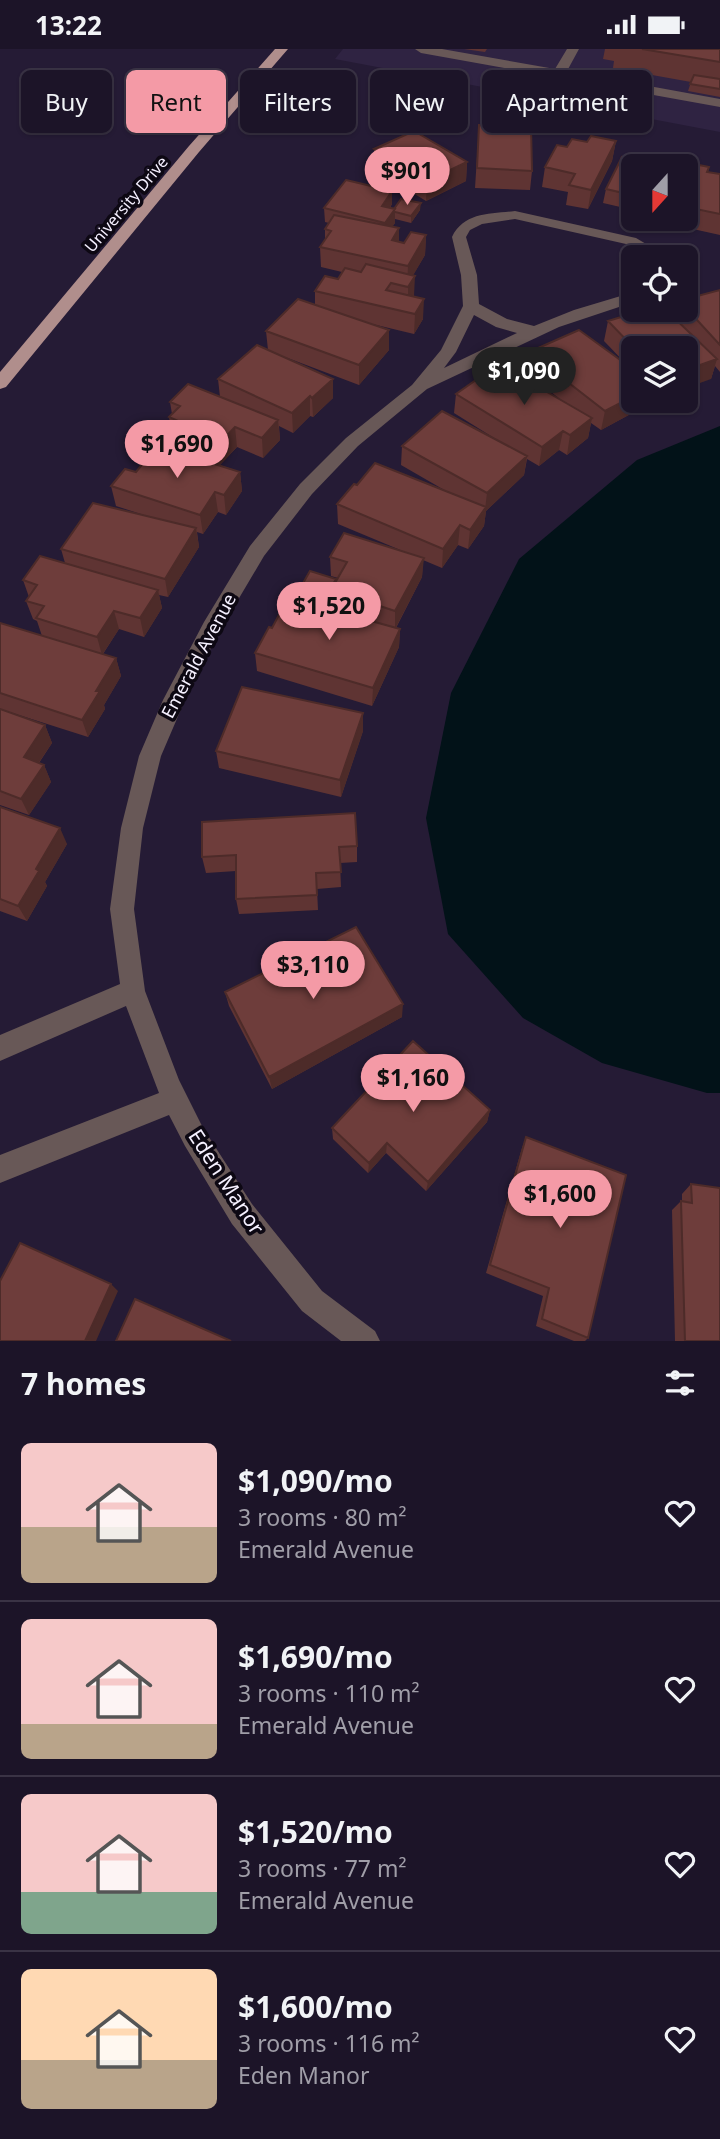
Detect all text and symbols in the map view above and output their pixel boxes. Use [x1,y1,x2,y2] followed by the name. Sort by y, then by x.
[35,7,102,43] text: 13:22
[21,70,112,133] chip: Buy
[126,70,226,133] chip: Rent
[240,70,356,133] chip: Filters
[370,70,468,133] chip: New
[482,70,652,133] chip: Apartment
[366,148,448,207] pin: $901
[79,151,173,257] street label: University Drive
[381,154,433,186] text: $901
[621,154,698,231] north arrow
[621,154,698,413] map controls
[621,245,698,322] button: locate
[621,336,698,413] button: layers
[467,347,581,407] pin: $1,090
[488,354,560,386] text: $1,090
[120,421,234,480] pin: $1,690
[141,427,213,459] text: $1,690
[272,583,386,642] pin: $1,520
[155,589,241,722] street label: Emerald Avenue
[293,589,365,621] text: $1,520
[256,941,370,1001] pin: $3,110
[277,948,349,980] text: $3,110
[356,1055,470,1114] pin: $1,160
[377,1061,449,1093] text: $1,160
[182,1123,271,1240] street label: Eden Manor
[503,1171,617,1230] pin: $1,600
[524,1177,596,1209] text: $1,600
[21,1363,146,1404] text: 7 homes
[661,1364,699,1402] icon: filters
[238,1460,393,1501] text: $1,090/mo
[77,1471,161,1555] icon: home
[661,1494,699,1532] icon: heart
[238,1501,407,1533] text: 3 rooms · 80 m²
[238,1533,414,1565] text: Emerald Avenue
[238,1636,393,1677] text: $1,690/mo
[77,1647,161,1731] icon: home
[661,1670,699,1708] icon: heart
[238,1677,420,1709] text: 3 rooms · 110 m²
[238,1709,414,1741] text: Emerald Avenue
[238,1811,393,1852] text: $1,520/mo
[77,1822,161,1906] icon: home
[661,1845,699,1883] icon: heart
[238,1852,407,1884] text: 3 rooms · 77 m²
[238,1884,414,1916] text: Emerald Avenue
[238,1986,393,2027] text: $1,600/mo
[77,1997,161,2081] icon: home
[661,2020,699,2058] icon: heart
[238,2027,420,2059] text: 3 rooms · 116 m²
[238,2059,370,2091] text: Eden Manor

